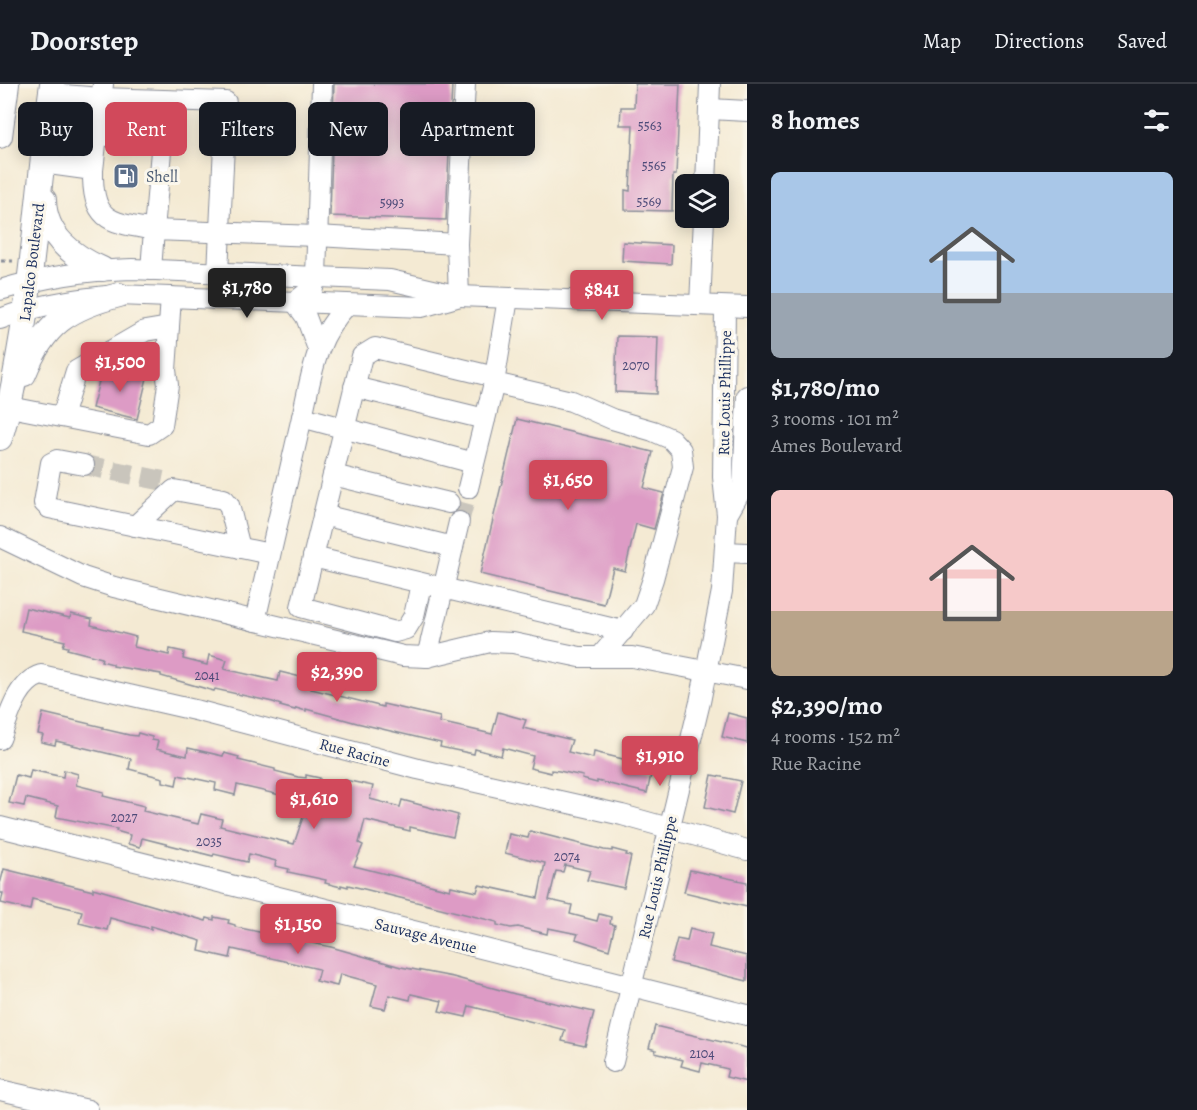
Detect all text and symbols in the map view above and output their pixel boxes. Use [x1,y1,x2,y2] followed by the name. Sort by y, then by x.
[30,22,138,60] text: Doorstep
[923,27,961,55] text: Map
[994,27,1084,55] text: Directions
[1117,27,1167,55] text: Saved
[18,102,93,156] chip: Buy
[105,102,187,156] chip: Rent
[199,102,296,156] chip: Filters
[308,102,388,156] chip: New
[400,102,535,156] chip: Apartment
[771,103,860,138] text: 8 homes
[1140,104,1173,137] icon: filters
[638,116,662,135] house number: 5563
[642,156,666,175] house number: 5565
[111,161,141,191] fuel station icon: Shell
[146,166,178,188] place label: Shell
[675,174,729,228] map controls
[675,174,729,228] button: layers
[637,192,661,211] house number: 5569
[380,193,404,212] house number: 5993
[14,201,50,323] street label: Lapalco Boulevard
[918,211,1026,319] icon: home
[198,268,296,319] pin: $1,780
[566,270,638,321] pin: $841
[222,274,272,301] text: $1,780
[584,276,620,303] text: $841
[713,330,737,456] street label: Rue Louis Phillippe
[71,342,169,393] pin: $1,500
[95,348,145,375] text: $1,500
[622,356,650,375] house number: 2070
[771,370,880,405] text: $1,780/mo
[771,405,899,432] text: 3 rooms · 101 m²
[771,432,902,459] text: Ames Boulevard
[519,460,617,511] pin: $1,650
[543,466,593,493] text: $1,650
[918,529,1026,637] icon: home
[288,652,386,703] pin: $2,390
[311,658,363,685] text: $2,390
[194,666,220,685] house number: 2041
[771,688,883,723] text: $2,390/mo
[771,723,900,750] text: 4 rooms · 152 m²
[317,733,393,773] street label: Rue Racine
[611,736,709,787] pin: $1,910
[636,742,684,769] text: $1,910
[771,750,862,777] text: Rue Racine
[265,779,363,830] pin: $1,610
[290,785,338,812] text: $1,610
[111,808,137,827] house number: 2027
[633,814,683,941] street label: Rue Louis Phillippe
[196,832,222,851] house number: 2035
[554,847,580,866] house number: 2074
[249,904,347,955] pin: $1,150
[274,910,322,937] text: $1,150
[372,913,479,959] street label: Sauvage Avenue
[689,1044,715,1063] house number: 2104

